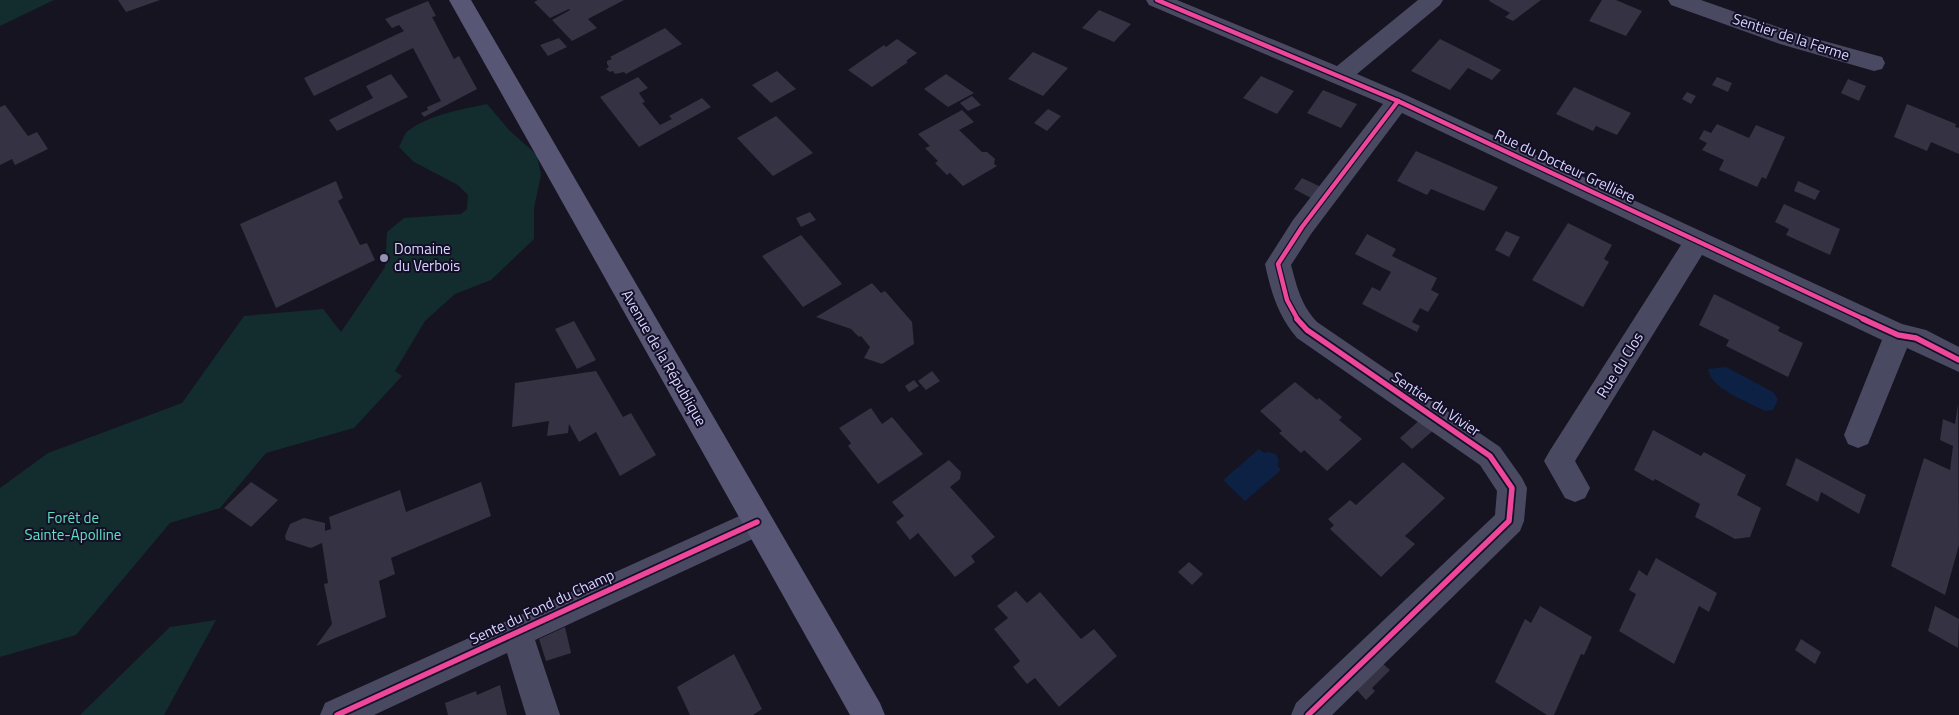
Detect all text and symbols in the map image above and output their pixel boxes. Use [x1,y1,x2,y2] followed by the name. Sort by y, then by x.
[1730,7,1853,66] street label: Sentier de la Ferme
[1491,123,1639,208] street label: Rue du Docteur Grellière
[394,237,460,277] place label: Domaine du Verbois
[378,252,390,264] marker: Domaine du Verbois
[616,285,713,430] street label: Avenue de la République
[1590,327,1649,402] street label: Rue du Clos
[1387,365,1485,442] street label: Sentier du Vivier
[25,506,121,546] park label: Forêt de Sainte-Apolline
[466,563,618,650] street label: Sente du Fond du Champ

